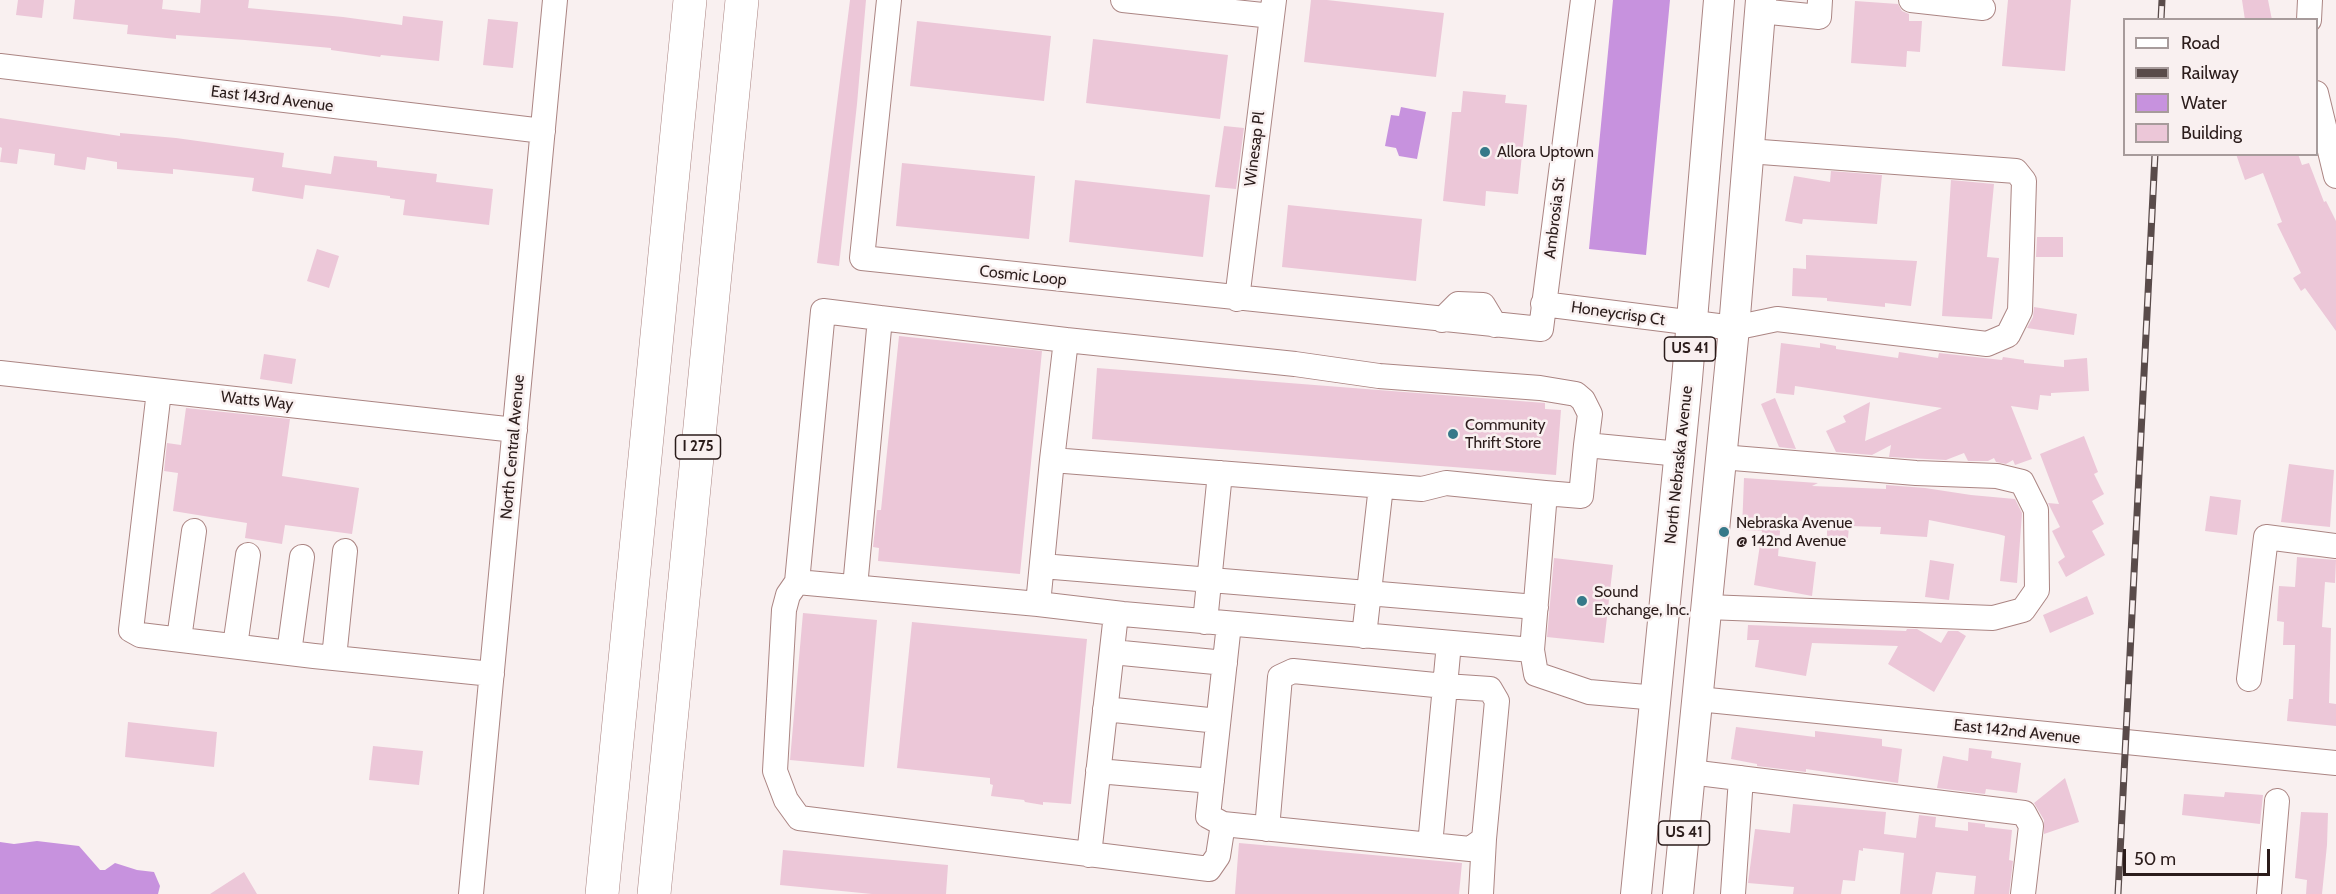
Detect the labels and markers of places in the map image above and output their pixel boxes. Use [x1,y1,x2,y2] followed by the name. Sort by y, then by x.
[1497,142,1594,162] place label: Allora Uptown
[1478,145,1492,159] marker: Allora Uptown
[1465,415,1546,453] place label: Community Thrift Store
[1446,427,1460,441] marker: Community Thrift Store
[1736,513,1852,551] place label: Nebraska Avenue @ 142nd Avenue
[1717,525,1731,539] marker: Nebraska Avenue @ 142nd Avenue
[1594,582,1689,620] place label: Sound Exchange, Inc.
[1575,594,1589,608] marker: Sound Exchange, Inc.

